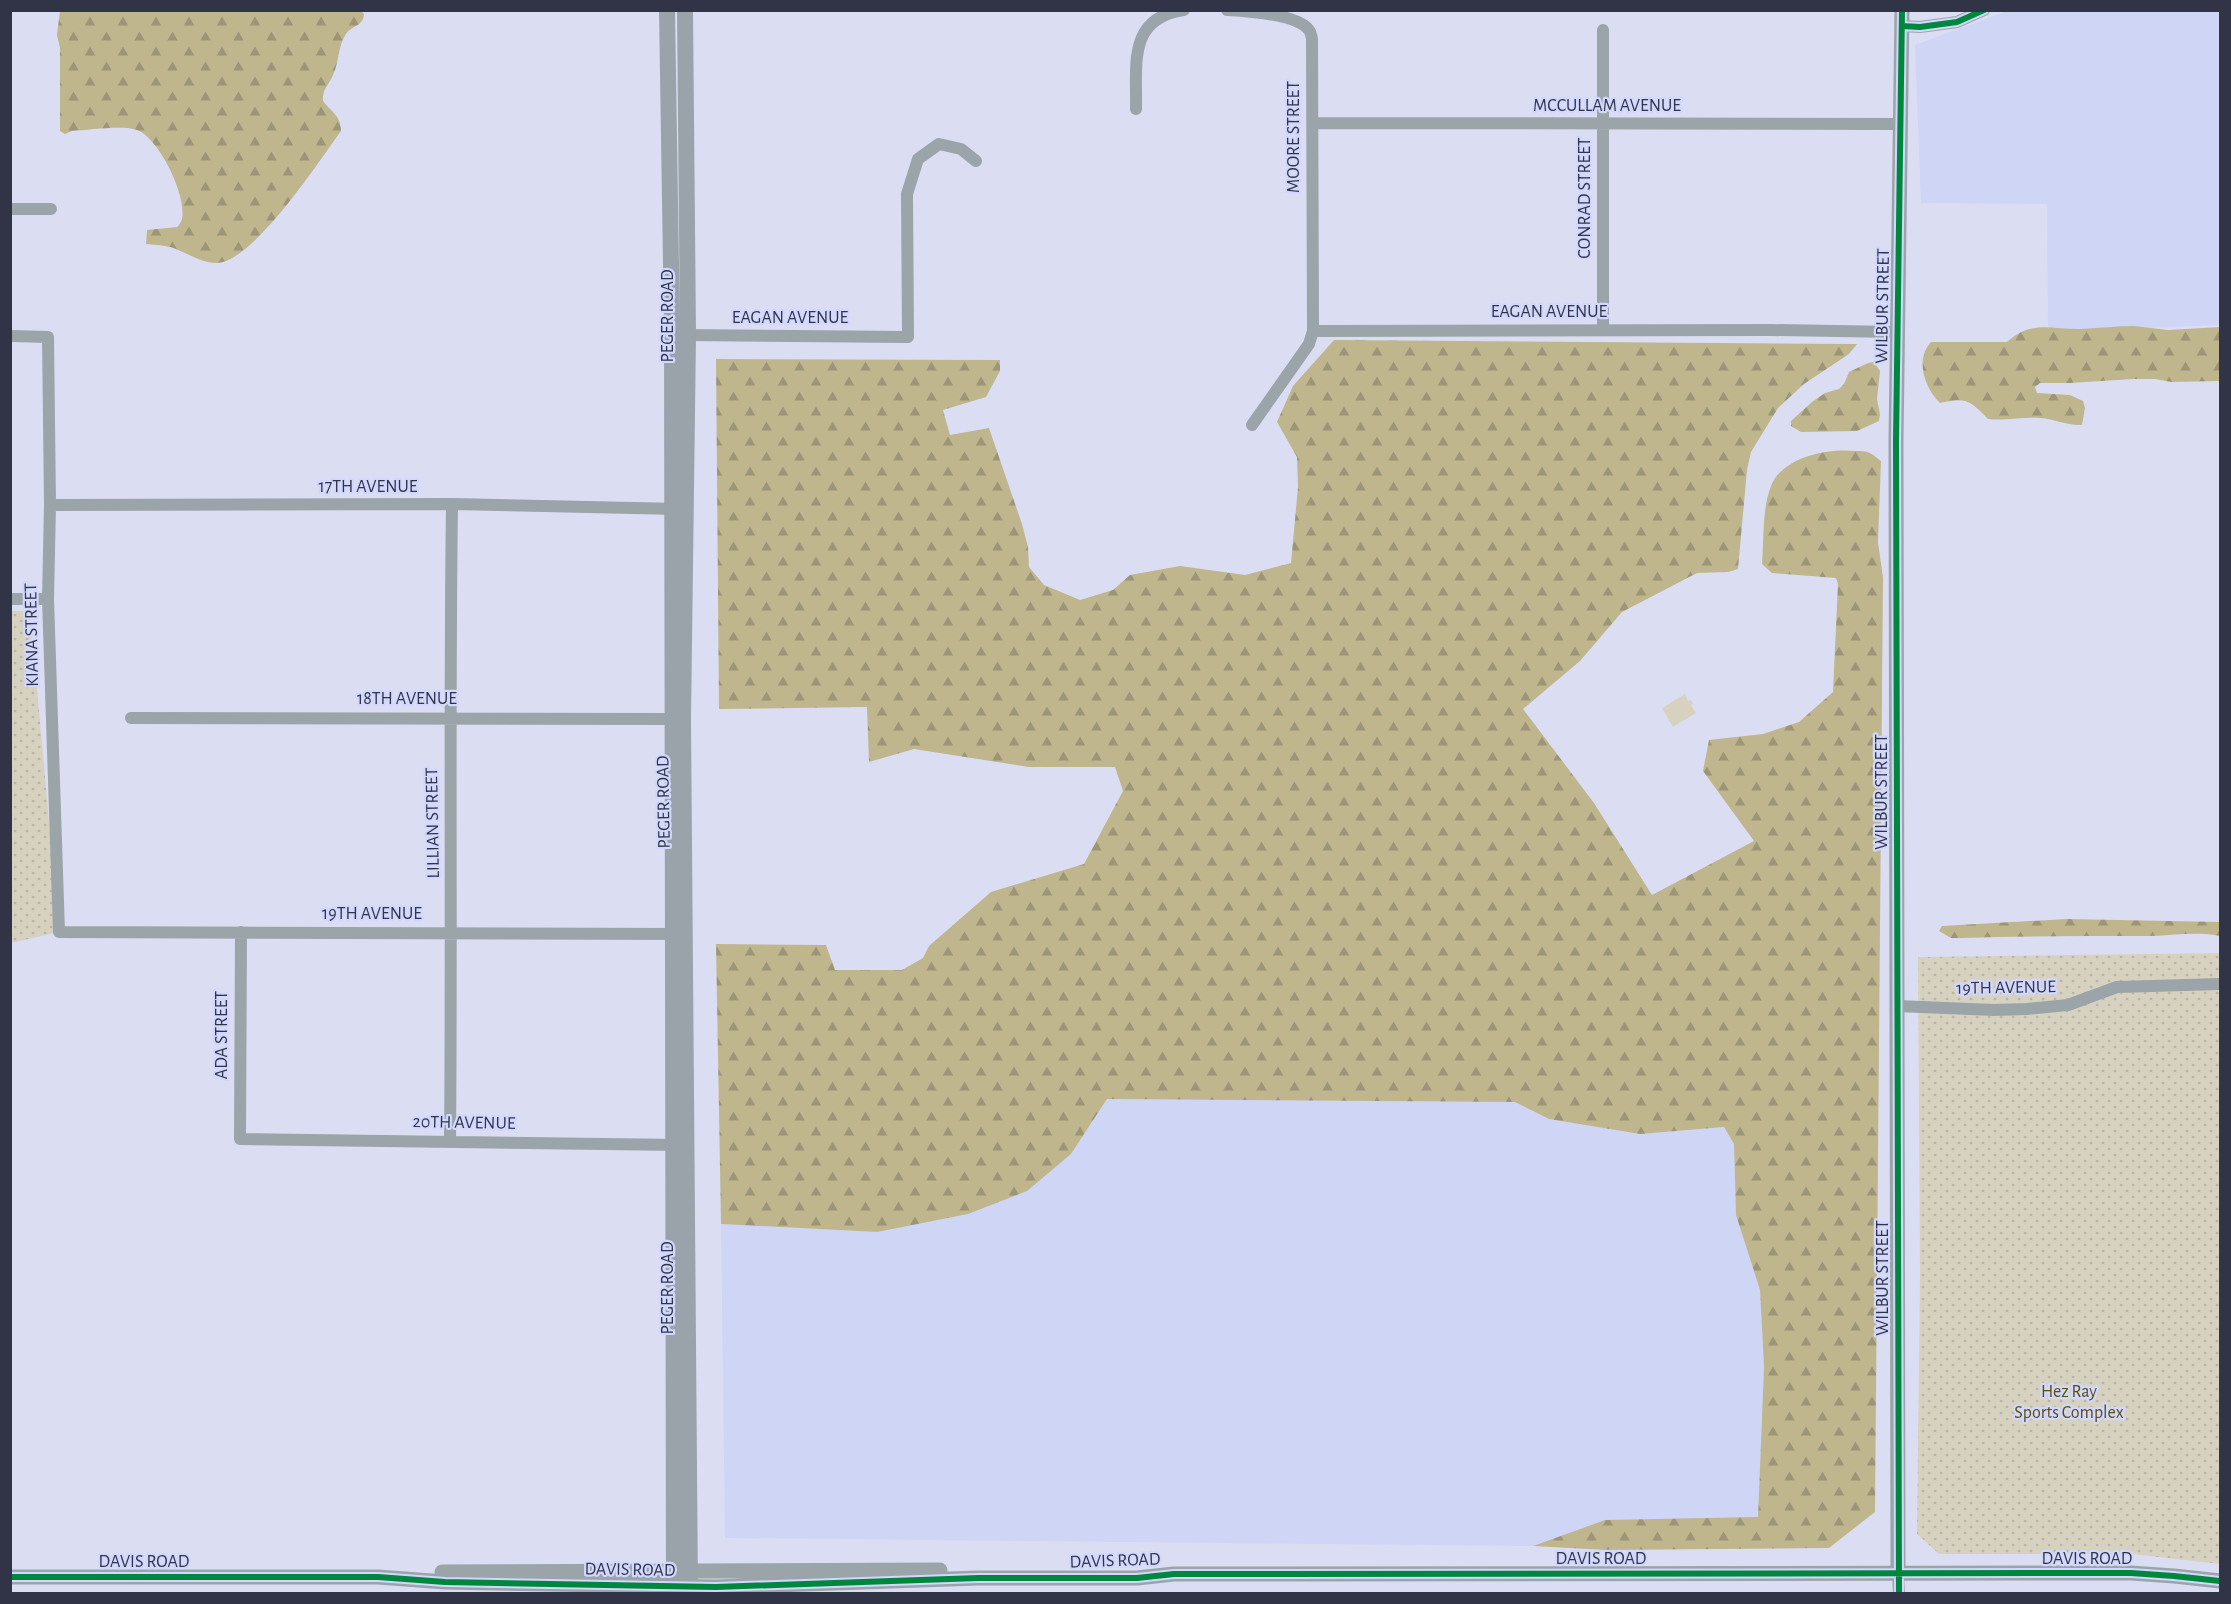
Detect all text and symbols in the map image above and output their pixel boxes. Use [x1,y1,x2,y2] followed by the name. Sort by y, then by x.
[1285,81,1303,193] street label: MOORE STREET
[1533,97,1681,115] street label: MCCULLAM AVENUE
[1576,137,1594,259] street label: CONRAD STREET
[1873,248,1893,364] street label: WILBUR STREET
[659,269,677,363] street label: PEGER ROAD
[1491,303,1608,321] street label: EAGAN AVENUE
[732,309,849,327] street label: EAGAN AVENUE
[319,478,418,496] street label: 17TH AVENUE
[22,583,42,687] street label: KIANA STREET
[357,690,457,708] street label: 18TH AVENUE
[1873,734,1891,850] street label: WILBUR STREET
[654,755,674,849] street label: PEGER ROAD
[423,767,443,879] street label: LILLIAN STREET
[322,905,422,923] street label: 19TH AVENUE
[1956,978,2056,998] street label: 19TH AVENUE
[213,991,231,1079] street label: ADA STREET
[412,1113,516,1133] street label: 20TH AVENUE
[1874,1220,1892,1336] street label: WILBUR STREET
[659,1241,677,1335] street label: PEGER ROAD
[2014,1383,2124,1422] park label: Hez Ray Sports Complex
[1069,1550,1161,1572] street label: DAVIS ROAD
[1556,1550,1646,1568] street label: DAVIS ROAD
[2042,1550,2132,1568] street label: DAVIS ROAD
[99,1553,189,1571] street label: DAVIS ROAD
[584,1560,676,1580] street label: DAVIS ROAD

